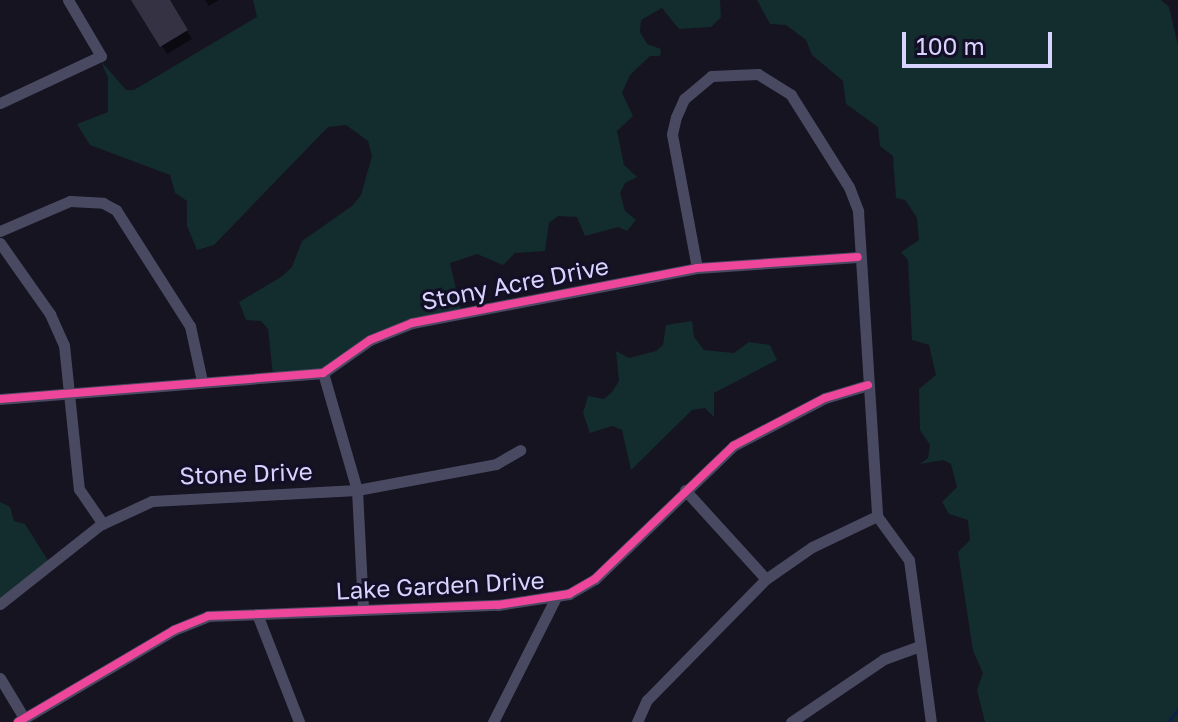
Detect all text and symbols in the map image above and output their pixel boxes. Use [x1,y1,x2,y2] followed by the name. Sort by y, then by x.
[906,16,1056,66] scale bar
[916,31,985,60] text: 100 m
[419,251,611,315] street label: Stony Acre Drive
[179,456,313,490] street label: Stone Drive
[335,565,545,605] street label: Lake Garden Drive

